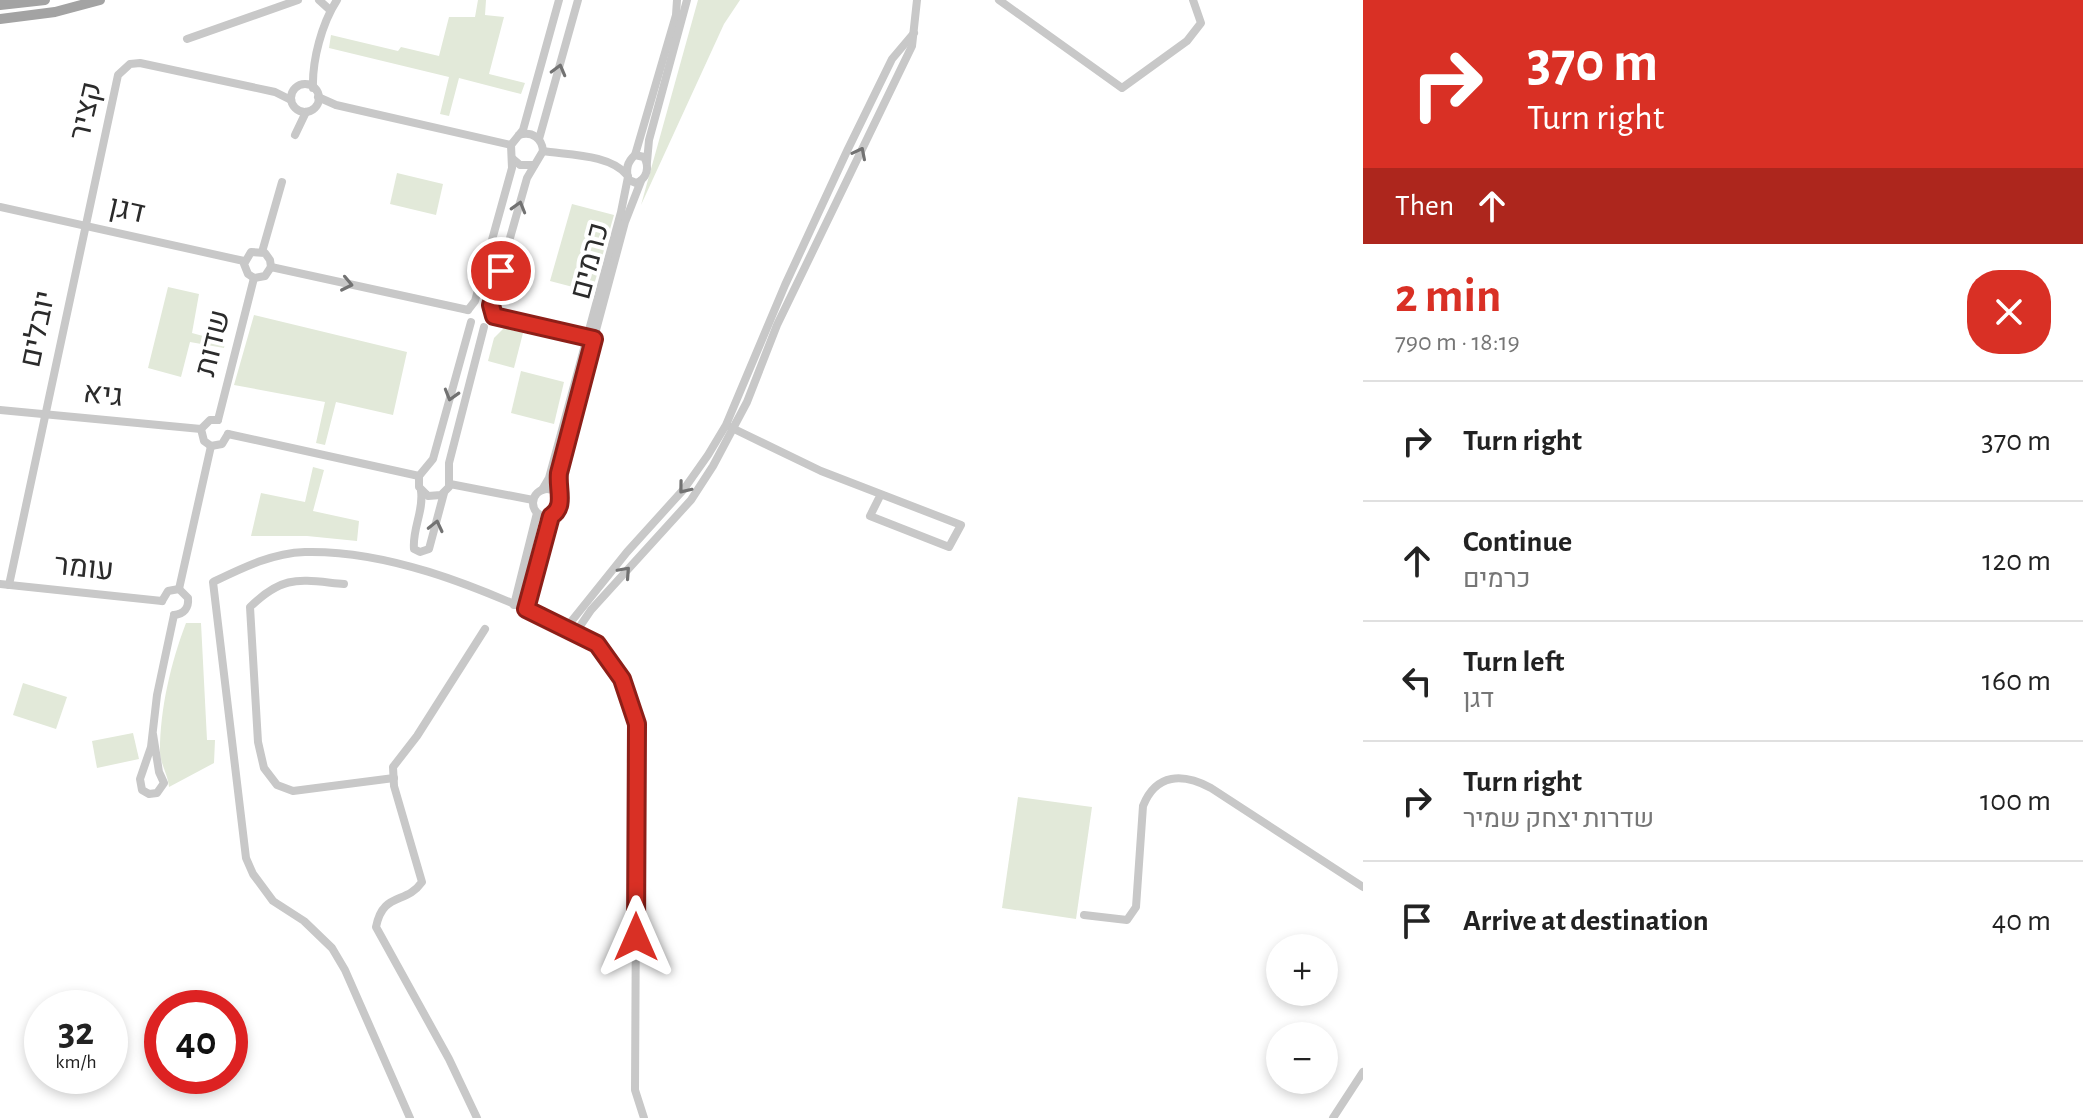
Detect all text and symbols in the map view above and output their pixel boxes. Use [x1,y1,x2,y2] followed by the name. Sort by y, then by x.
[1395,32,1499,136] icon: right
[1527,35,1658,91] text: 370 m
[549,63,566,77] one-way arrow
[65,79,107,143] street label: קציר
[1527,100,1664,136] text: Turn right
[850,147,865,161] one-way arrow
[1470,184,1514,228] icon: ahead
[106,191,148,229] street label: דגן
[1395,191,1454,221] text: Then
[510,201,527,215] one-way arrow
[565,219,615,303] street label: כרמים
[467,237,535,305] pin
[479,249,523,293] icon: arrive
[1967,270,2051,354] button: close
[1395,273,1502,321] text: 2 min
[339,275,353,292] one-way arrow
[15,288,61,370] street label: יובלים
[190,307,236,379] street label: שדות
[1395,329,1520,355] text: 790 m · 18:19
[82,378,124,412] street label: גיא
[443,388,460,402] one-way arrow
[1395,419,1439,463] icon: right
[1463,426,1582,456] text: Turn right
[1981,426,2051,456] text: 370 m
[679,479,694,494] one-way arrow
[427,520,444,533] one-way arrow
[1463,527,1572,557] text: Continue
[1395,539,1439,583] icon: ahead
[1982,546,2051,576] text: 120 m
[53,550,115,586] street label: עומר
[1463,566,1531,592] text: כרמים
[616,567,631,581] one-way arrow
[1463,647,1564,677] text: Turn left
[1395,659,1439,703] icon: left
[1982,666,2051,696] text: 160 m
[1463,686,1494,712] text: דגן
[1463,767,1582,797] text: Turn right
[1395,779,1439,823] icon: right
[1980,786,2051,816] text: 100 m
[1463,806,1654,832] text: שדרות יצחק שמיר
[594,895,678,979] position arrow
[1395,899,1439,943] icon: arrive
[1463,906,1709,936] text: Arrive at destination
[1992,906,2051,936] text: 40 m
[1266,934,1338,1094] map controls
[1266,934,1338,1006] button: +
[144,990,248,1094] speed limit sign: 40
[58,1012,94,1052] text: 32
[1266,1022,1338,1094] button: −
[55,1052,97,1072] text: km/h

